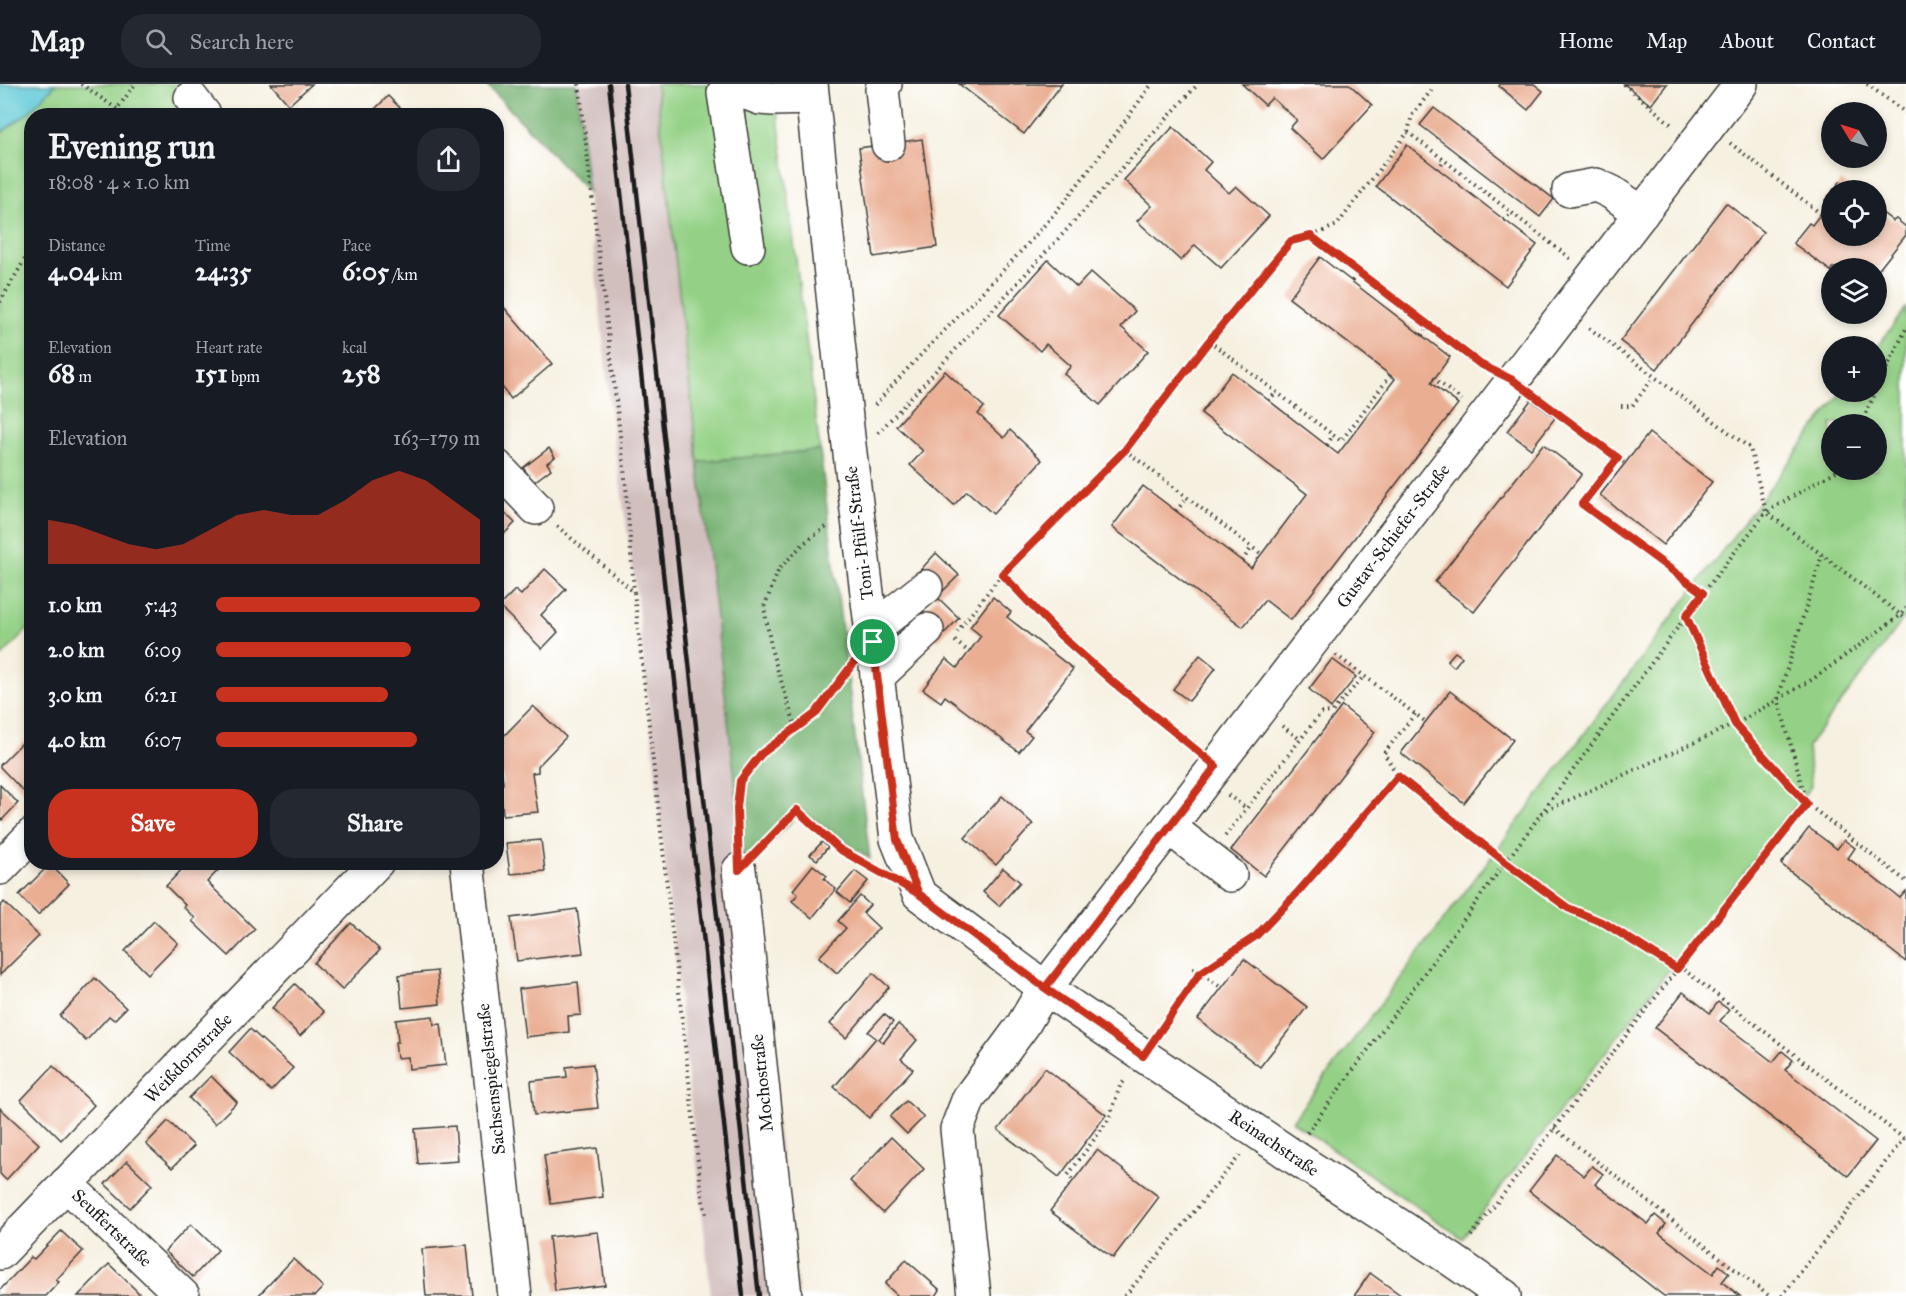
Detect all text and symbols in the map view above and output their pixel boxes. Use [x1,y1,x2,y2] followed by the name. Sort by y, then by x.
[121,14,541,68] search box
[30,24,85,59] text: Map
[142,25,175,58] icon: search
[190,28,294,55] text: Search here
[1558,28,1613,54] text: Home
[1646,28,1687,54] text: Map
[1720,28,1774,54] text: About
[1807,28,1876,54] text: Contact
[1821,102,1887,168] north arrow
[1821,102,1887,480] map controls
[48,127,215,167] text: Evening run
[417,128,480,191] button: share
[48,170,190,194] text: 18:08 · 4 × 1.0 km
[1821,180,1887,246] button: locate
[48,236,105,255] text: Distance
[195,236,230,255] text: Time
[342,236,371,255] text: Pace
[48,255,98,287] text: 4.04
[195,255,251,287] text: 24:35
[342,255,389,287] text: 6:05
[1821,258,1887,324] button: layers
[98,265,122,284] text: km
[389,265,418,284] text: /km
[1821,336,1887,402] button: +
[48,338,112,357] text: Elevation
[195,338,262,357] text: Heart rate
[342,338,367,357] text: kcal
[48,357,75,389] text: 68
[195,357,227,389] text: 151
[342,357,381,389] text: 258
[75,367,92,386] text: m
[227,367,260,386] text: bpm
[1821,414,1887,480] button: −
[48,426,127,450] text: Elevation
[393,426,480,450] text: 163–179 m
[1332,460,1454,612] street label: Gustav-Schiefer-Straße
[840,465,878,601] street label: Toni-Pfülf-Straße
[48,593,102,617] text: 1.0 km
[144,593,177,617] text: 5:43
[847,616,898,667] pin
[856,625,889,658] icon: arrive
[48,638,104,662] text: 2.0 km
[144,638,182,662] text: 6:09
[48,683,102,707] text: 3.0 km
[144,683,177,707] text: 6:21
[48,728,106,752] text: 4.0 km
[144,728,182,752] text: 6:07
[48,789,258,858] button: Save
[270,789,480,858] button: Share
[472,1002,511,1156] street label: Sachsenspiegelstraße
[139,1008,237,1108] street label: Weißdornstraße
[746,1033,778,1133] street label: Mochostraße
[1225,1105,1323,1181] street label: Reinachstraße
[67,1184,157,1272] street label: Seuffertstraße

